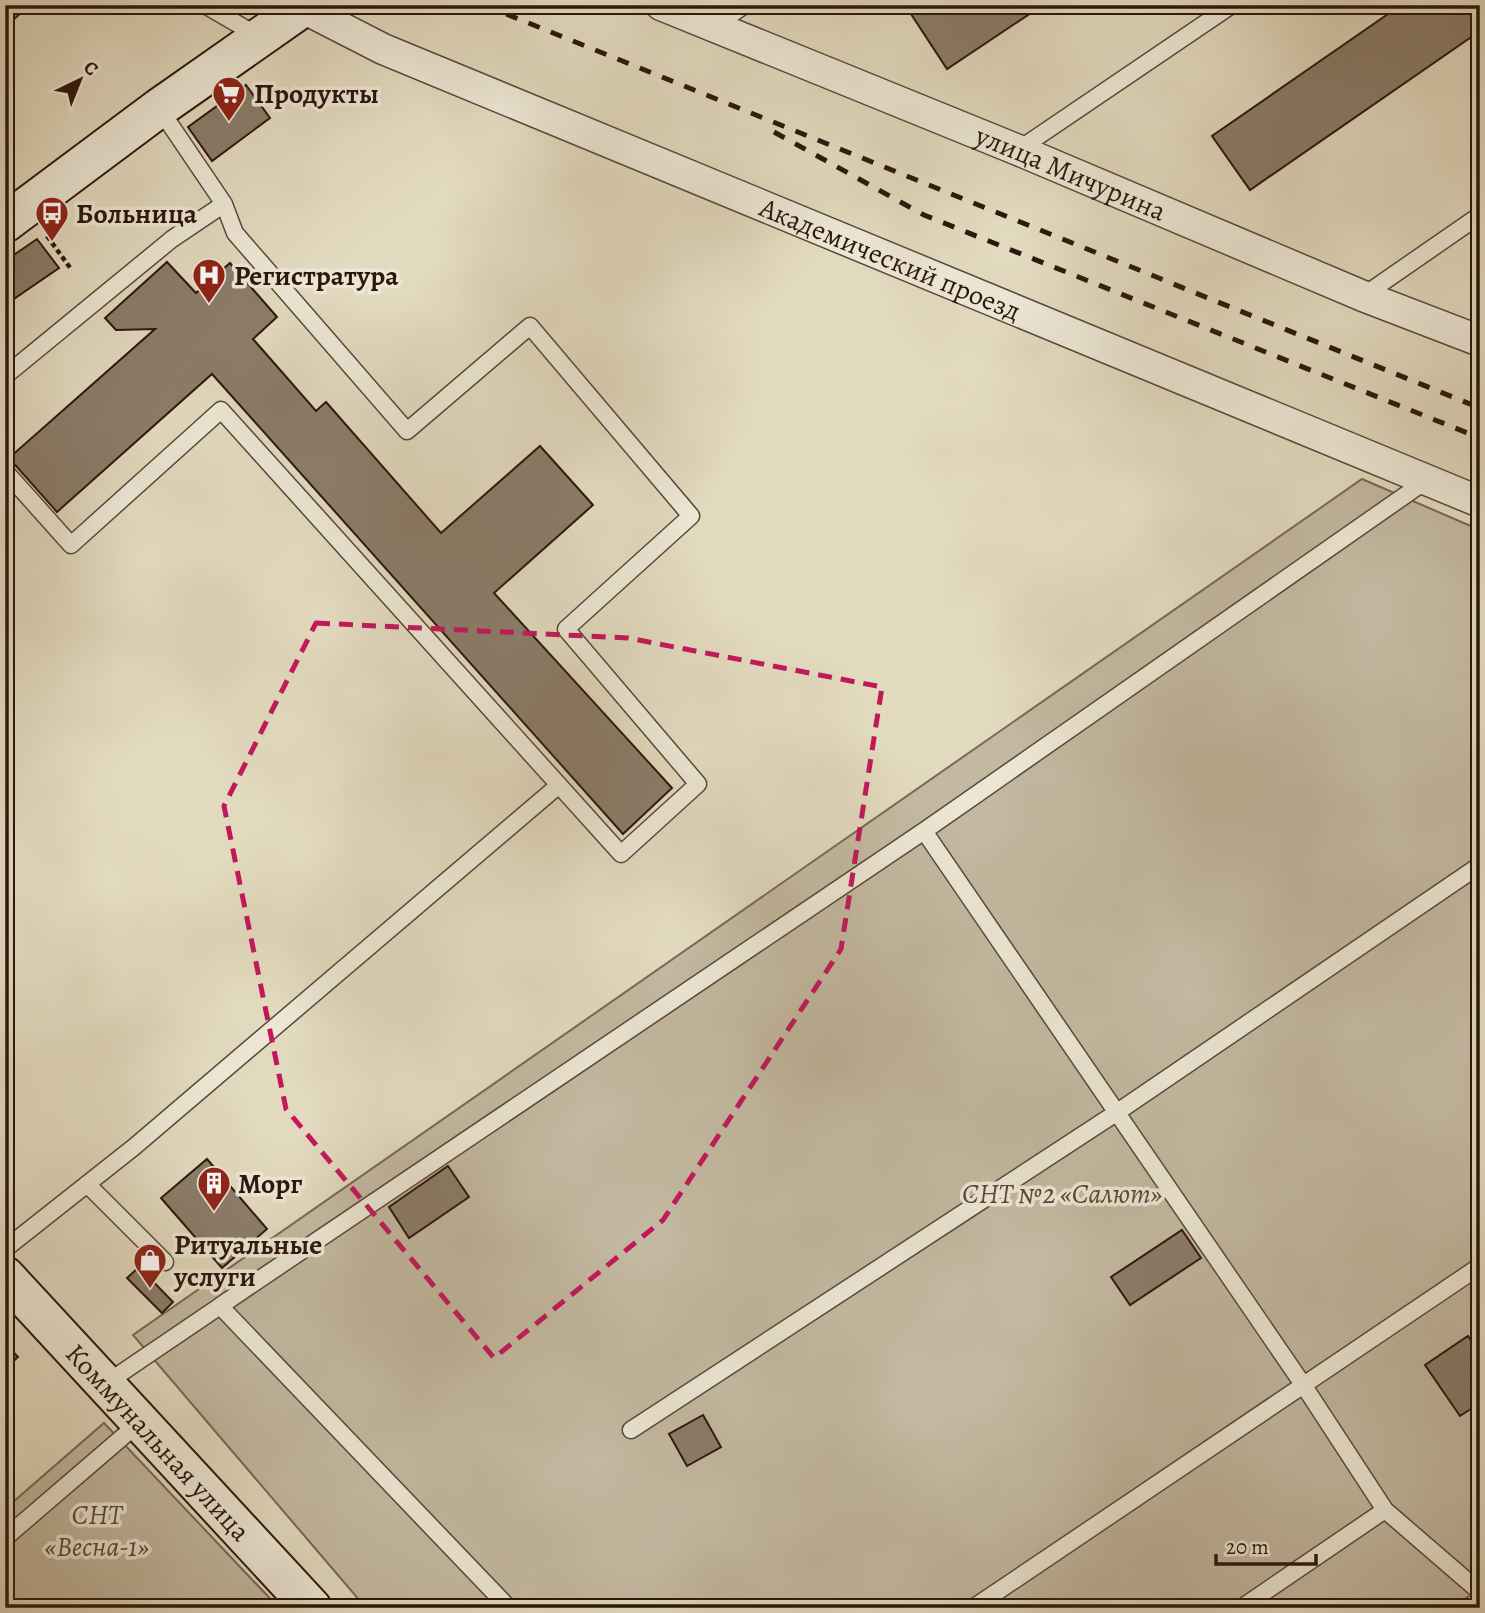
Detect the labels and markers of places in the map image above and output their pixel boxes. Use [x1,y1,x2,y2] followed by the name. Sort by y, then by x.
[210,74,248,123] supermarket icon: Продукты
[254,75,379,113] place label: Продукты
[33,194,71,243] bus stop icon: Больница
[76,195,198,233] place label: Больница
[190,256,228,305] hospital icon: Регистратура
[234,257,399,295] place label: Регистратура
[195,1164,233,1213] building icon: Морг
[238,1165,302,1203] place label: Морг
[173,1226,322,1296] place label: Ритуальные услуги
[131,1241,169,1290] shop icon: Ритуальные услуги

